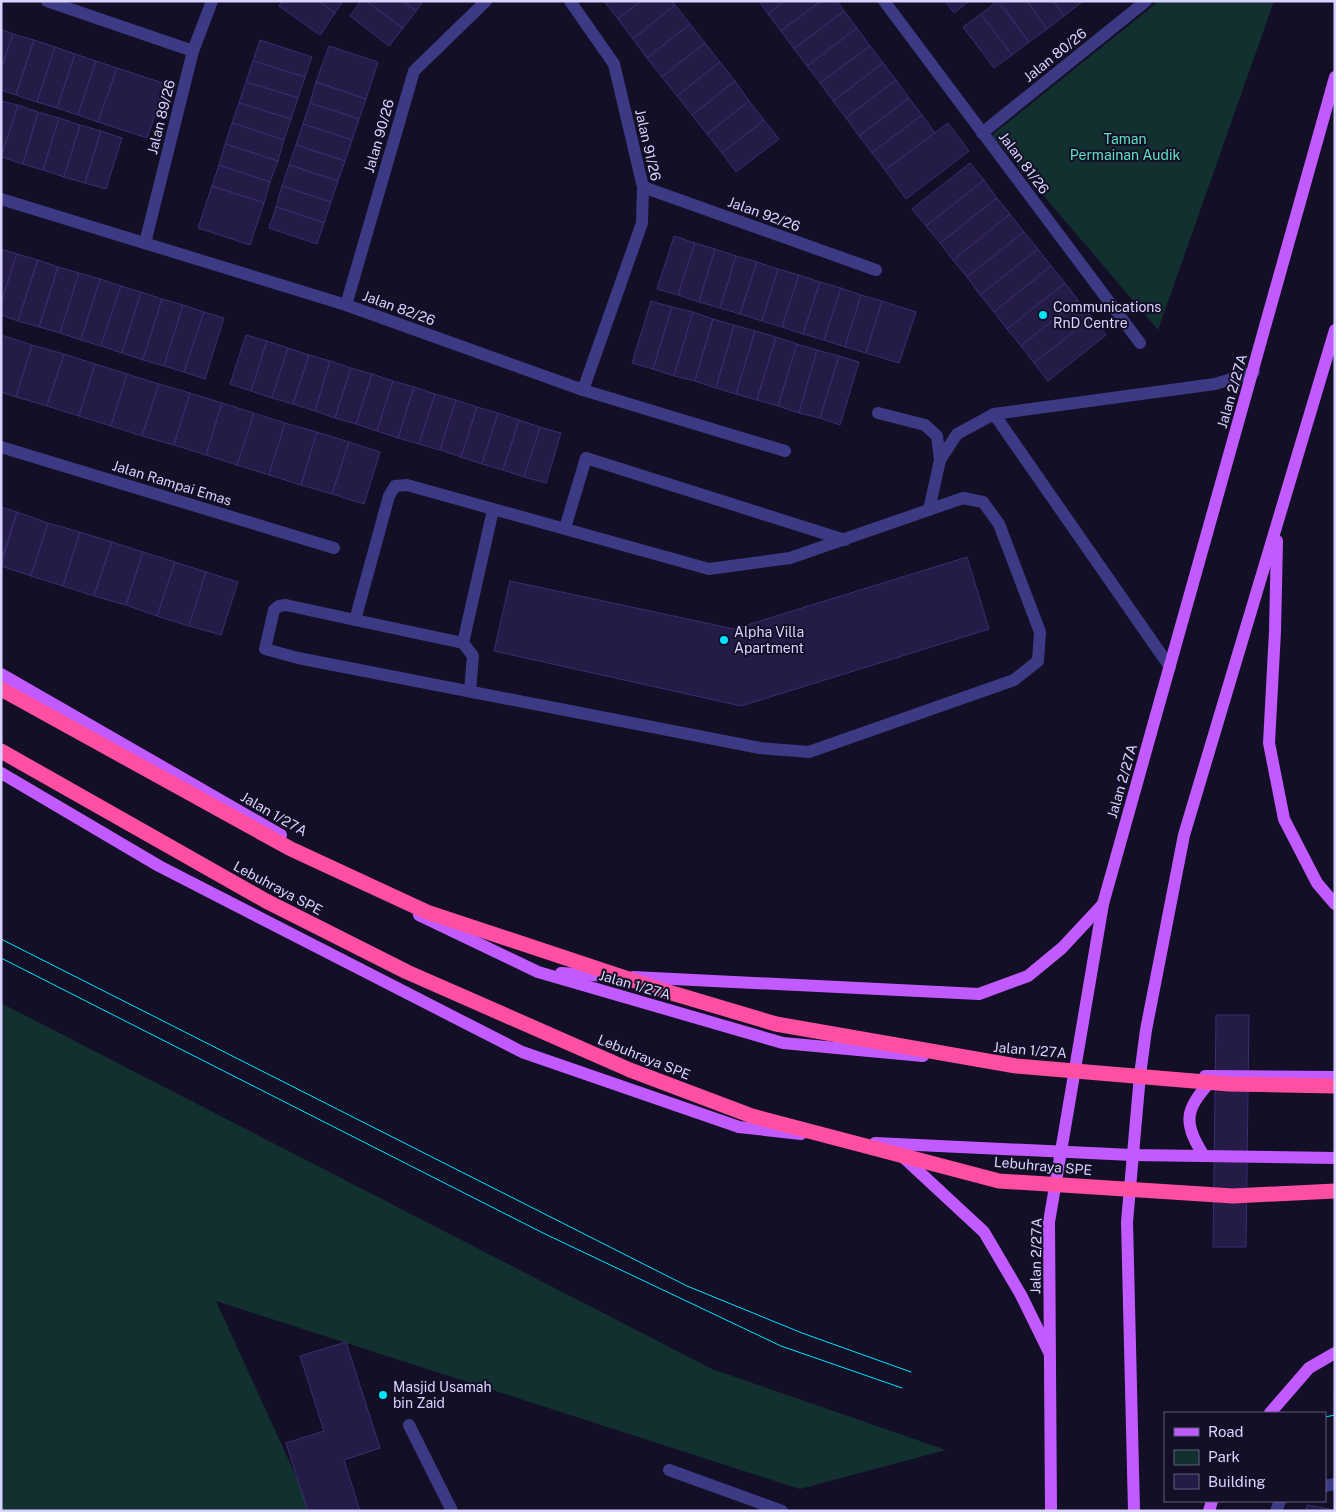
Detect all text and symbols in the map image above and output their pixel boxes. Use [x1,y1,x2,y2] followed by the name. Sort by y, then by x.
[1020,25,1090,85] street label: Jalan 80/26
[144,78,178,156] street label: Jalan 89/26
[361,97,397,175] street label: Jalan 90/26
[632,108,664,183] street label: Jalan 91/26
[996,129,1053,197] street label: Jalan 81/26
[1070,131,1180,163] park label: Taman Permainan Audik
[726,194,803,235] street label: Jalan 92/26
[361,287,438,329] street label: Jalan 82/26
[1053,299,1161,331] place label: Communications RnD Centre
[1037,309,1049,321] marker: Communications RnD Centre
[1214,352,1250,430] street label: Jalan 2/27A
[110,457,234,509] street label: Jalan Rampai Emas
[734,624,804,656] place label: Alpha Villa Apartment
[718,634,730,646] marker: Alpha Villa Apartment
[1104,742,1140,820] street label: Jalan 2/27A
[238,789,310,839] street label: Jalan 1/27A
[231,858,325,918] street label: Lebuhraya SPE
[597,967,673,1003] street label: Jalan 1/27A
[595,1031,693,1083] street label: Lebuhraya SPE
[993,1039,1068,1061] street label: Jalan 1/27A
[993,1154,1093,1178] street label: Lebuhraya SPE
[1027,1218,1045,1294] street label: Jalan 2/27A
[393,1379,492,1411] place label: Masjid Usamah bin Zaid
[377,1389,389,1401] marker: Masjid Usamah bin Zaid
[1164,1412,1326,1502] legend
[1208,1423,1244,1440] text: Road
[1208,1448,1240,1465] text: Park
[1208,1473,1266,1490] text: Building

